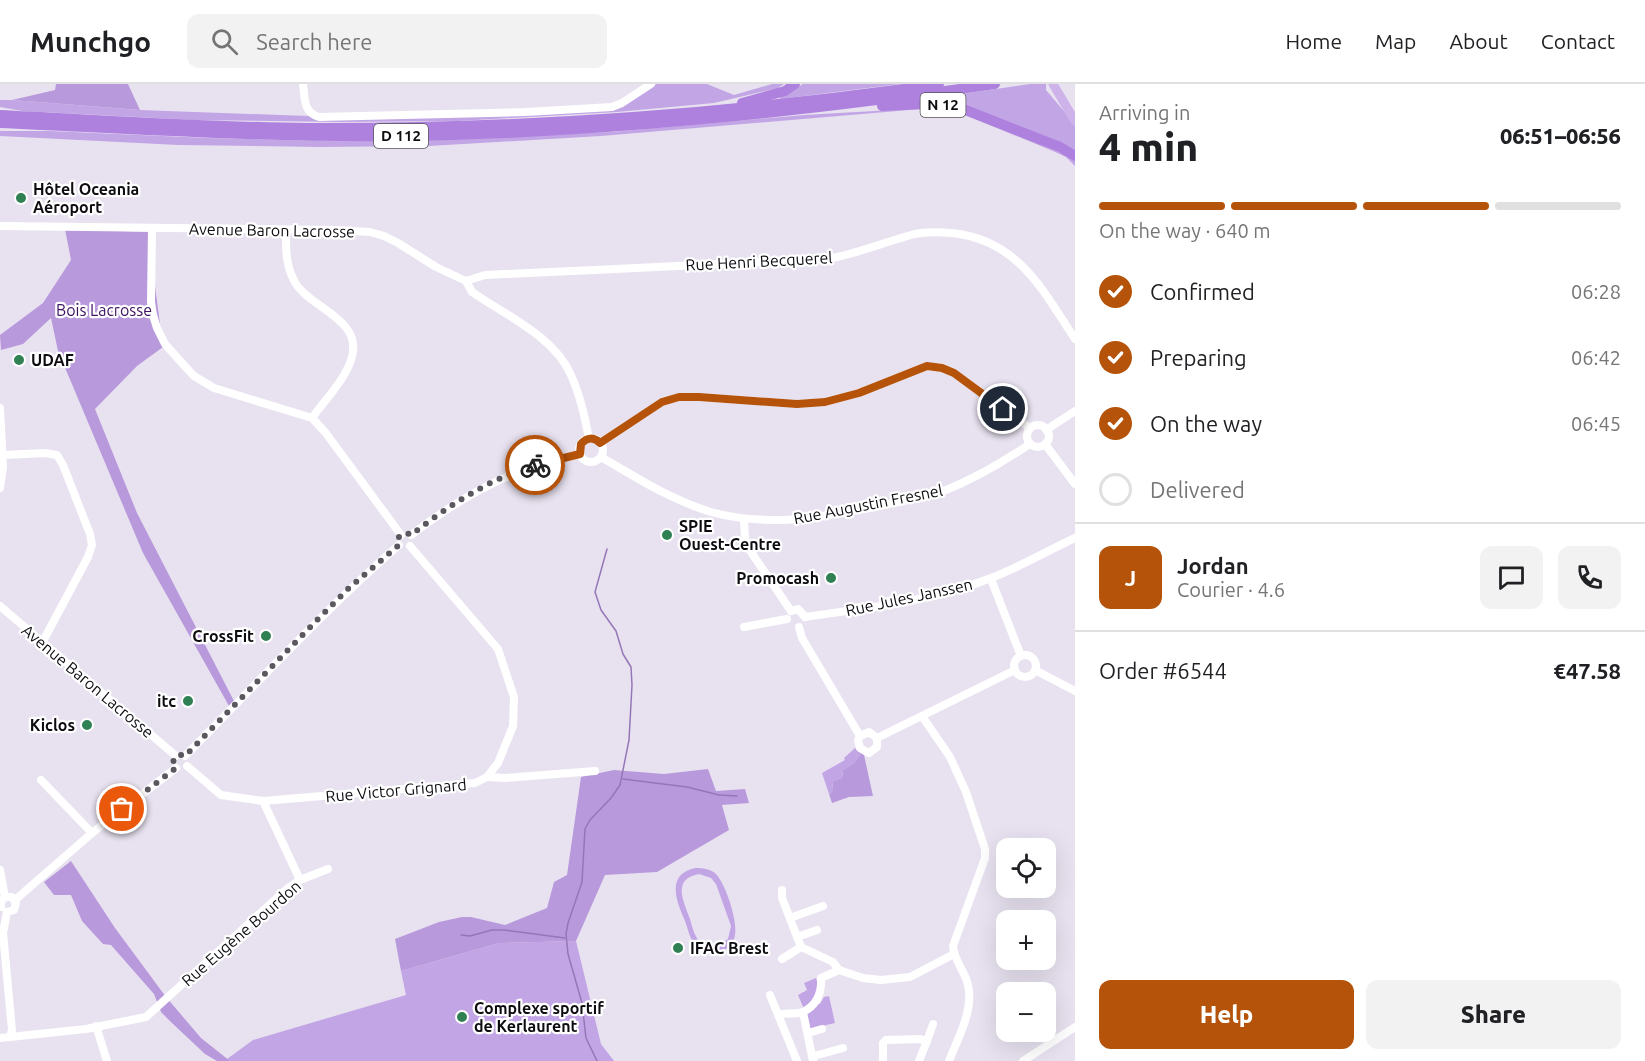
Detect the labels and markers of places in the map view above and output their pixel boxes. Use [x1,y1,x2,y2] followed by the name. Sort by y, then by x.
[33,180,139,216] place label: Hôtel Oceania Aéroport
[14,191,28,205] marker: Hôtel Oceania Aéroport
[31,351,74,369] place label: UDAF
[12,353,26,367] marker: UDAF
[977,383,1028,434] pin
[679,517,781,553] place label: SPIE Ouest-Centre
[660,528,674,542] marker: SPIE Ouest-Centre
[736,569,819,587] place label: Promocash
[824,571,838,585] marker: Promocash
[192,627,254,645] place label: CrossFit
[259,629,273,643] marker: CrossFit
[157,692,176,710] place label: itc
[181,694,195,708] marker: itc
[30,716,75,734] place label: Kiclos
[80,718,94,732] marker: Kiclos
[96,783,147,834] pin
[690,939,769,957] place label: IFAC Brest
[671,941,685,955] marker: IFAC Brest
[474,999,604,1035] place label: Complexe sportif de Kerlaurent
[455,1010,469,1024] marker: Complexe sportif de Kerlaurent

